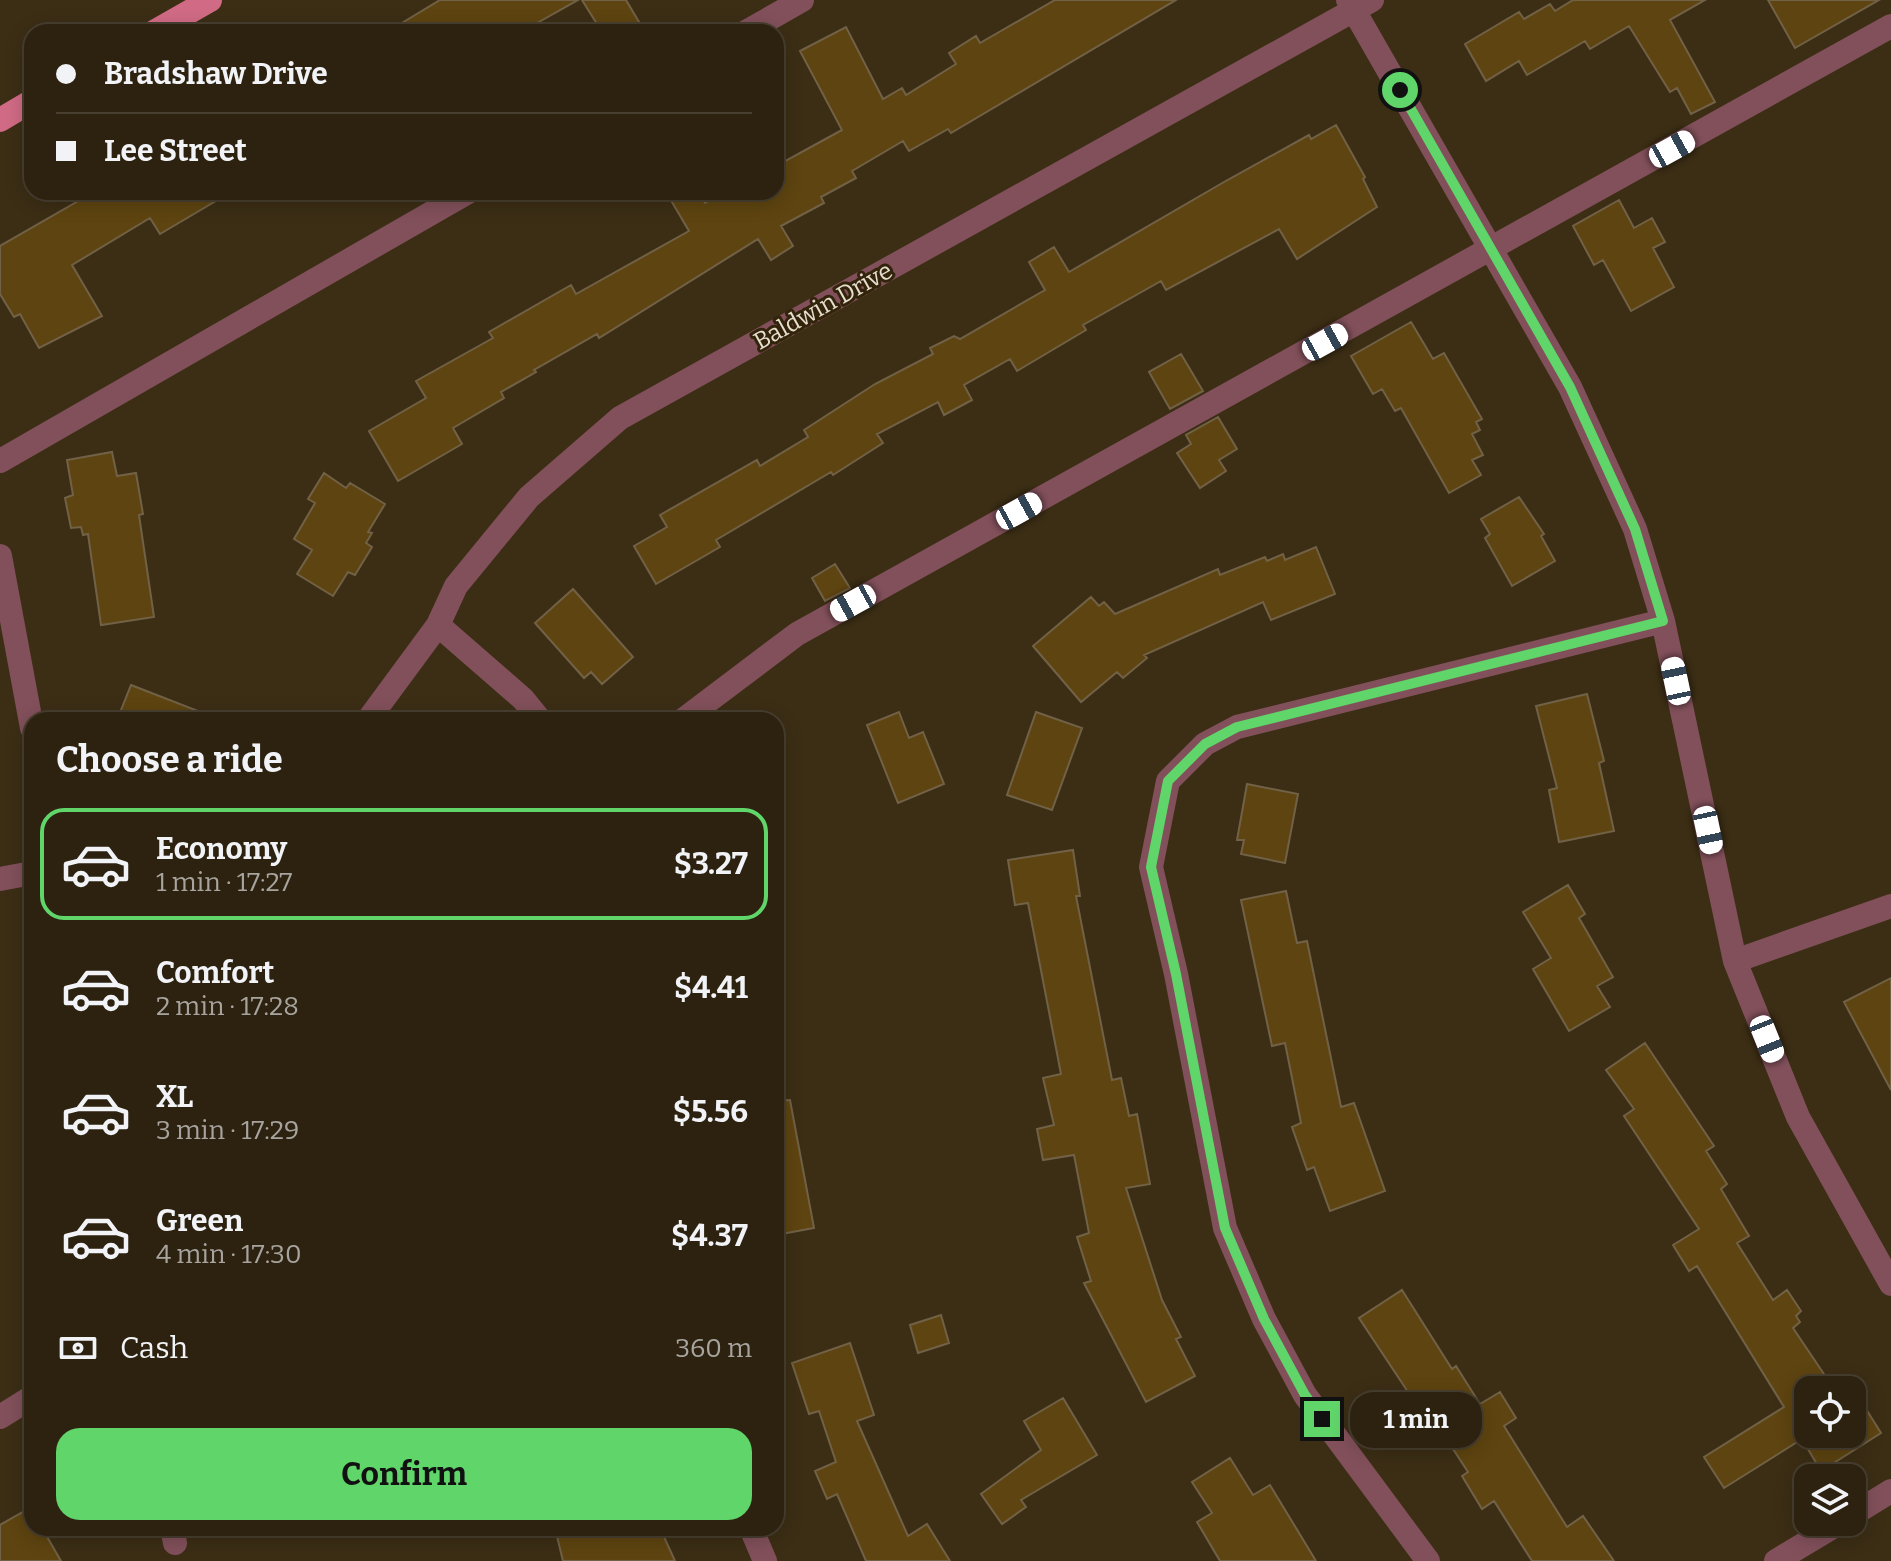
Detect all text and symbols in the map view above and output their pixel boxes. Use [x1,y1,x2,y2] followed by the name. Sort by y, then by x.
[104,56,328,92] text: Bradshaw Drive
[1382,72,1418,108] route start
[1645,127,1699,171] car
[104,133,247,169] text: Lee Street
[749,256,897,356] street label: Baldwin Drive
[1298,320,1352,364] car
[992,489,1046,533] car
[826,581,880,625] car
[1659,655,1693,707] car
[56,738,283,782] text: Choose a ride
[1691,804,1725,856] car
[60,828,132,900] icon: car
[156,831,287,867] text: Economy
[674,846,748,882] text: $3.27
[156,867,292,898] text: 1 min · 17:27
[60,952,132,1024] icon: car
[156,955,274,991] text: Comfort
[674,970,748,1006] text: $4.41
[156,991,299,1022] text: 2 min · 17:28
[1747,1012,1787,1066] car
[60,1076,132,1148] icon: car
[156,1079,193,1115] text: XL
[673,1094,748,1130] text: $5.56
[156,1115,299,1146] text: 3 min · 17:29
[60,1200,132,1272] icon: car
[156,1203,243,1239] text: Green
[671,1218,748,1254] text: $4.37
[156,1239,302,1270] text: 4 min · 17:30
[56,1326,100,1370] icon: cash
[120,1330,188,1366] text: Cash
[675,1333,752,1364] text: 360 m
[1794,1376,1866,1536] map controls
[1794,1376,1866,1448] button: locate
[1350,1391,1482,1447] callout: 1 min
[1304,1401,1340,1437] route end
[1383,1404,1449,1435] text: 1 min
[56,1428,752,1520] button: Confirm
[1794,1464,1866,1536] button: layers

